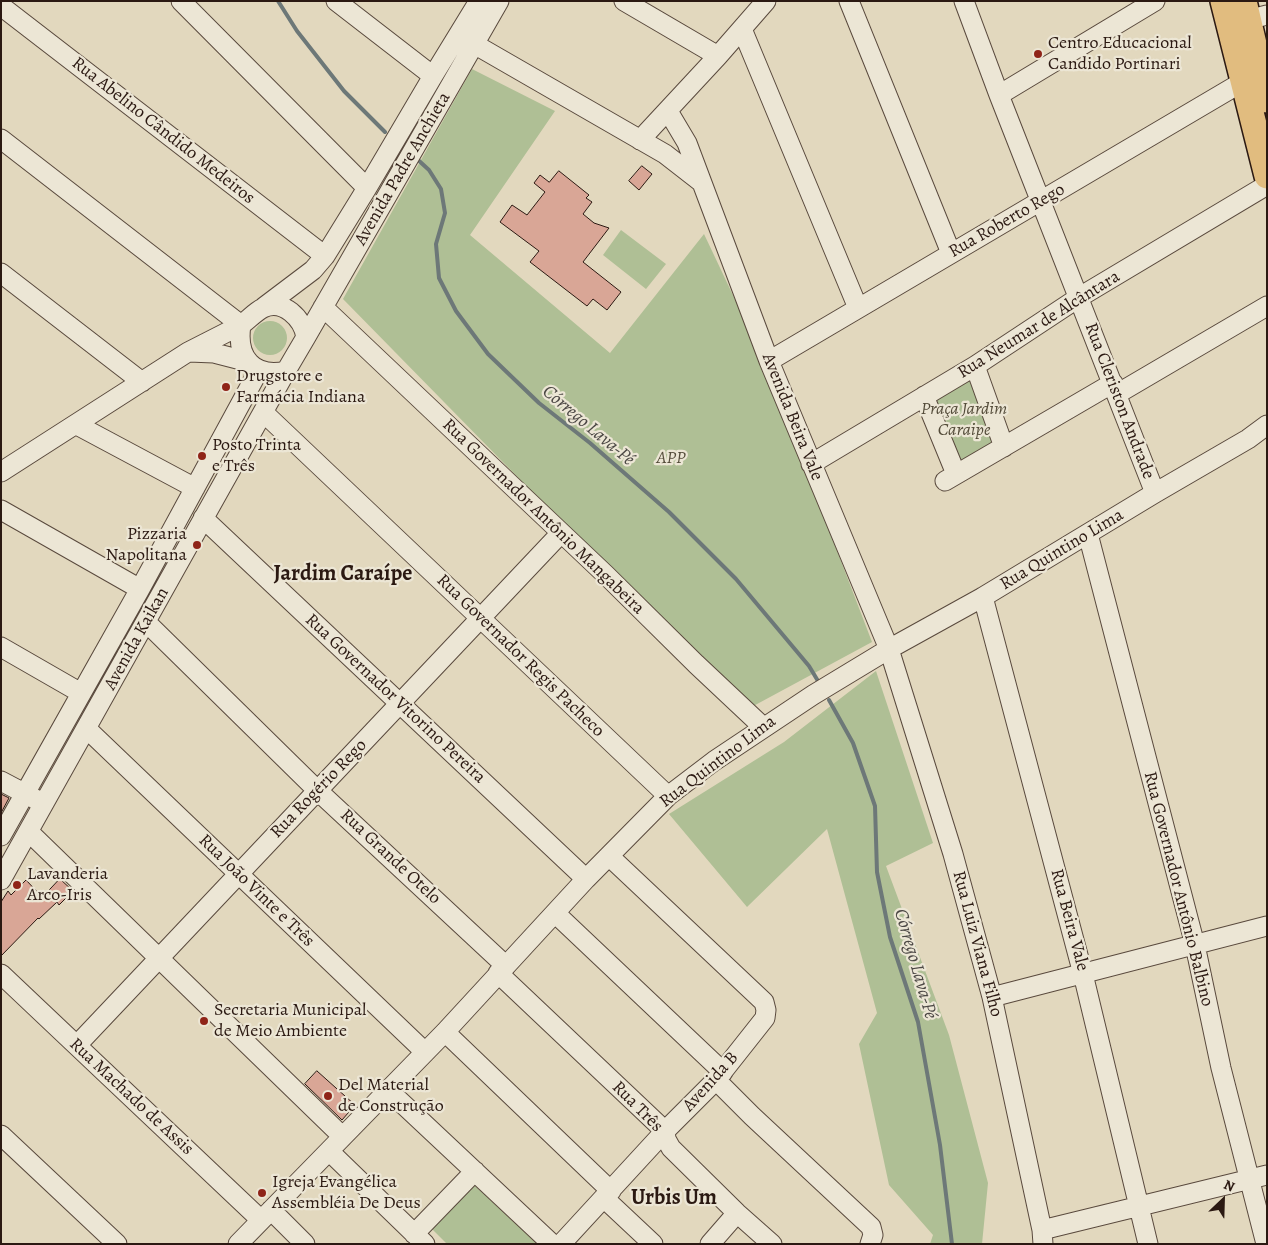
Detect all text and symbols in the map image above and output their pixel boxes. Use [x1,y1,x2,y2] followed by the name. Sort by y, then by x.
[1048,33,1192,76] place label: Centro Educacional Candido Portinari
[1032,48,1044,60] marker: Centro Educacional Candido Portinari
[67,53,259,209] street label: Rua Abelino Cândido Medeiros
[350,89,456,249] street label: Avenida Padre Anchieta
[945,179,1069,263] street label: Rua Roberto Rego
[954,266,1124,384] street label: Rua Neumar de Alcântara
[1079,320,1159,482] street label: Rua Cleriston Andrade
[757,350,827,484] street label: Avenida Beira Vale
[236,366,365,408] place label: Drugstore e Farmácia Indiana
[220,381,232,393] marker: Drugstore e Farmácia Indiana
[537,381,639,471] water label: Córrego Lava-Pé
[921,399,1007,442] park label: Praça Jardim Caraipe
[437,414,649,620] street label: Rua Governador Antônio Mangabeira
[212,435,301,478] place label: Posto Trinta e Três
[656,448,686,470] park label: APP
[196,450,208,462] marker: Posto Trinta e Três
[996,505,1128,595] street label: Rua Quintino Lima
[106,524,187,566] place label: Pizzaria Napolitana
[191,539,203,551] marker: Pizzaria Napolitana
[274,562,412,588] district label: Jardim Caraípe
[431,570,609,742] street label: Rua Governador Regis Pacheco
[100,584,174,694] street label: Avenida Kaikan
[300,610,490,788] street label: Rua Governador Vitorino Pereira
[655,711,781,813] street label: Rua Quintino Lima
[266,735,372,843] street label: Rua Rogério Rego
[1138,769,1218,1009] street label: Rua Governador Antônio Balbino
[335,805,445,909] street label: Rua Grande Otelo
[194,830,318,952] street label: Rua João Vinte e Três
[27,864,108,906] place label: Lavanderia Arco-Iris
[1045,867,1093,973] street label: Rua Beira Vale
[947,869,1007,1019] street label: Rua Luiz Viana Filho
[11,879,23,891] marker: Lavanderia Arco-Iris
[888,906,942,1022] water label: Córrego Lava-Pé
[214,1000,366,1042] place label: Secretaria Municipal de Meio Ambiente
[198,1015,210,1027] marker: Secretaria Municipal de Meio Ambiente
[64,1034,198,1160] street label: Rua Machado de Assis
[678,1048,744,1116] street label: Avenida B
[338,1075,444,1118] place label: Del Material de Construção
[607,1077,667,1137] street label: Rua Três
[322,1090,334,1102] marker: Del Material de Construção
[272,1172,421,1214] place label: Igreja Evangélica Assembléia De Deus
[1198,1175,1248,1225] north arrow
[1221,1175,1238,1197] text: N
[631,1186,717,1212] district label: Urbis Um
[256,1187,268,1199] marker: Igreja Evangélica Assembléia De Deus

